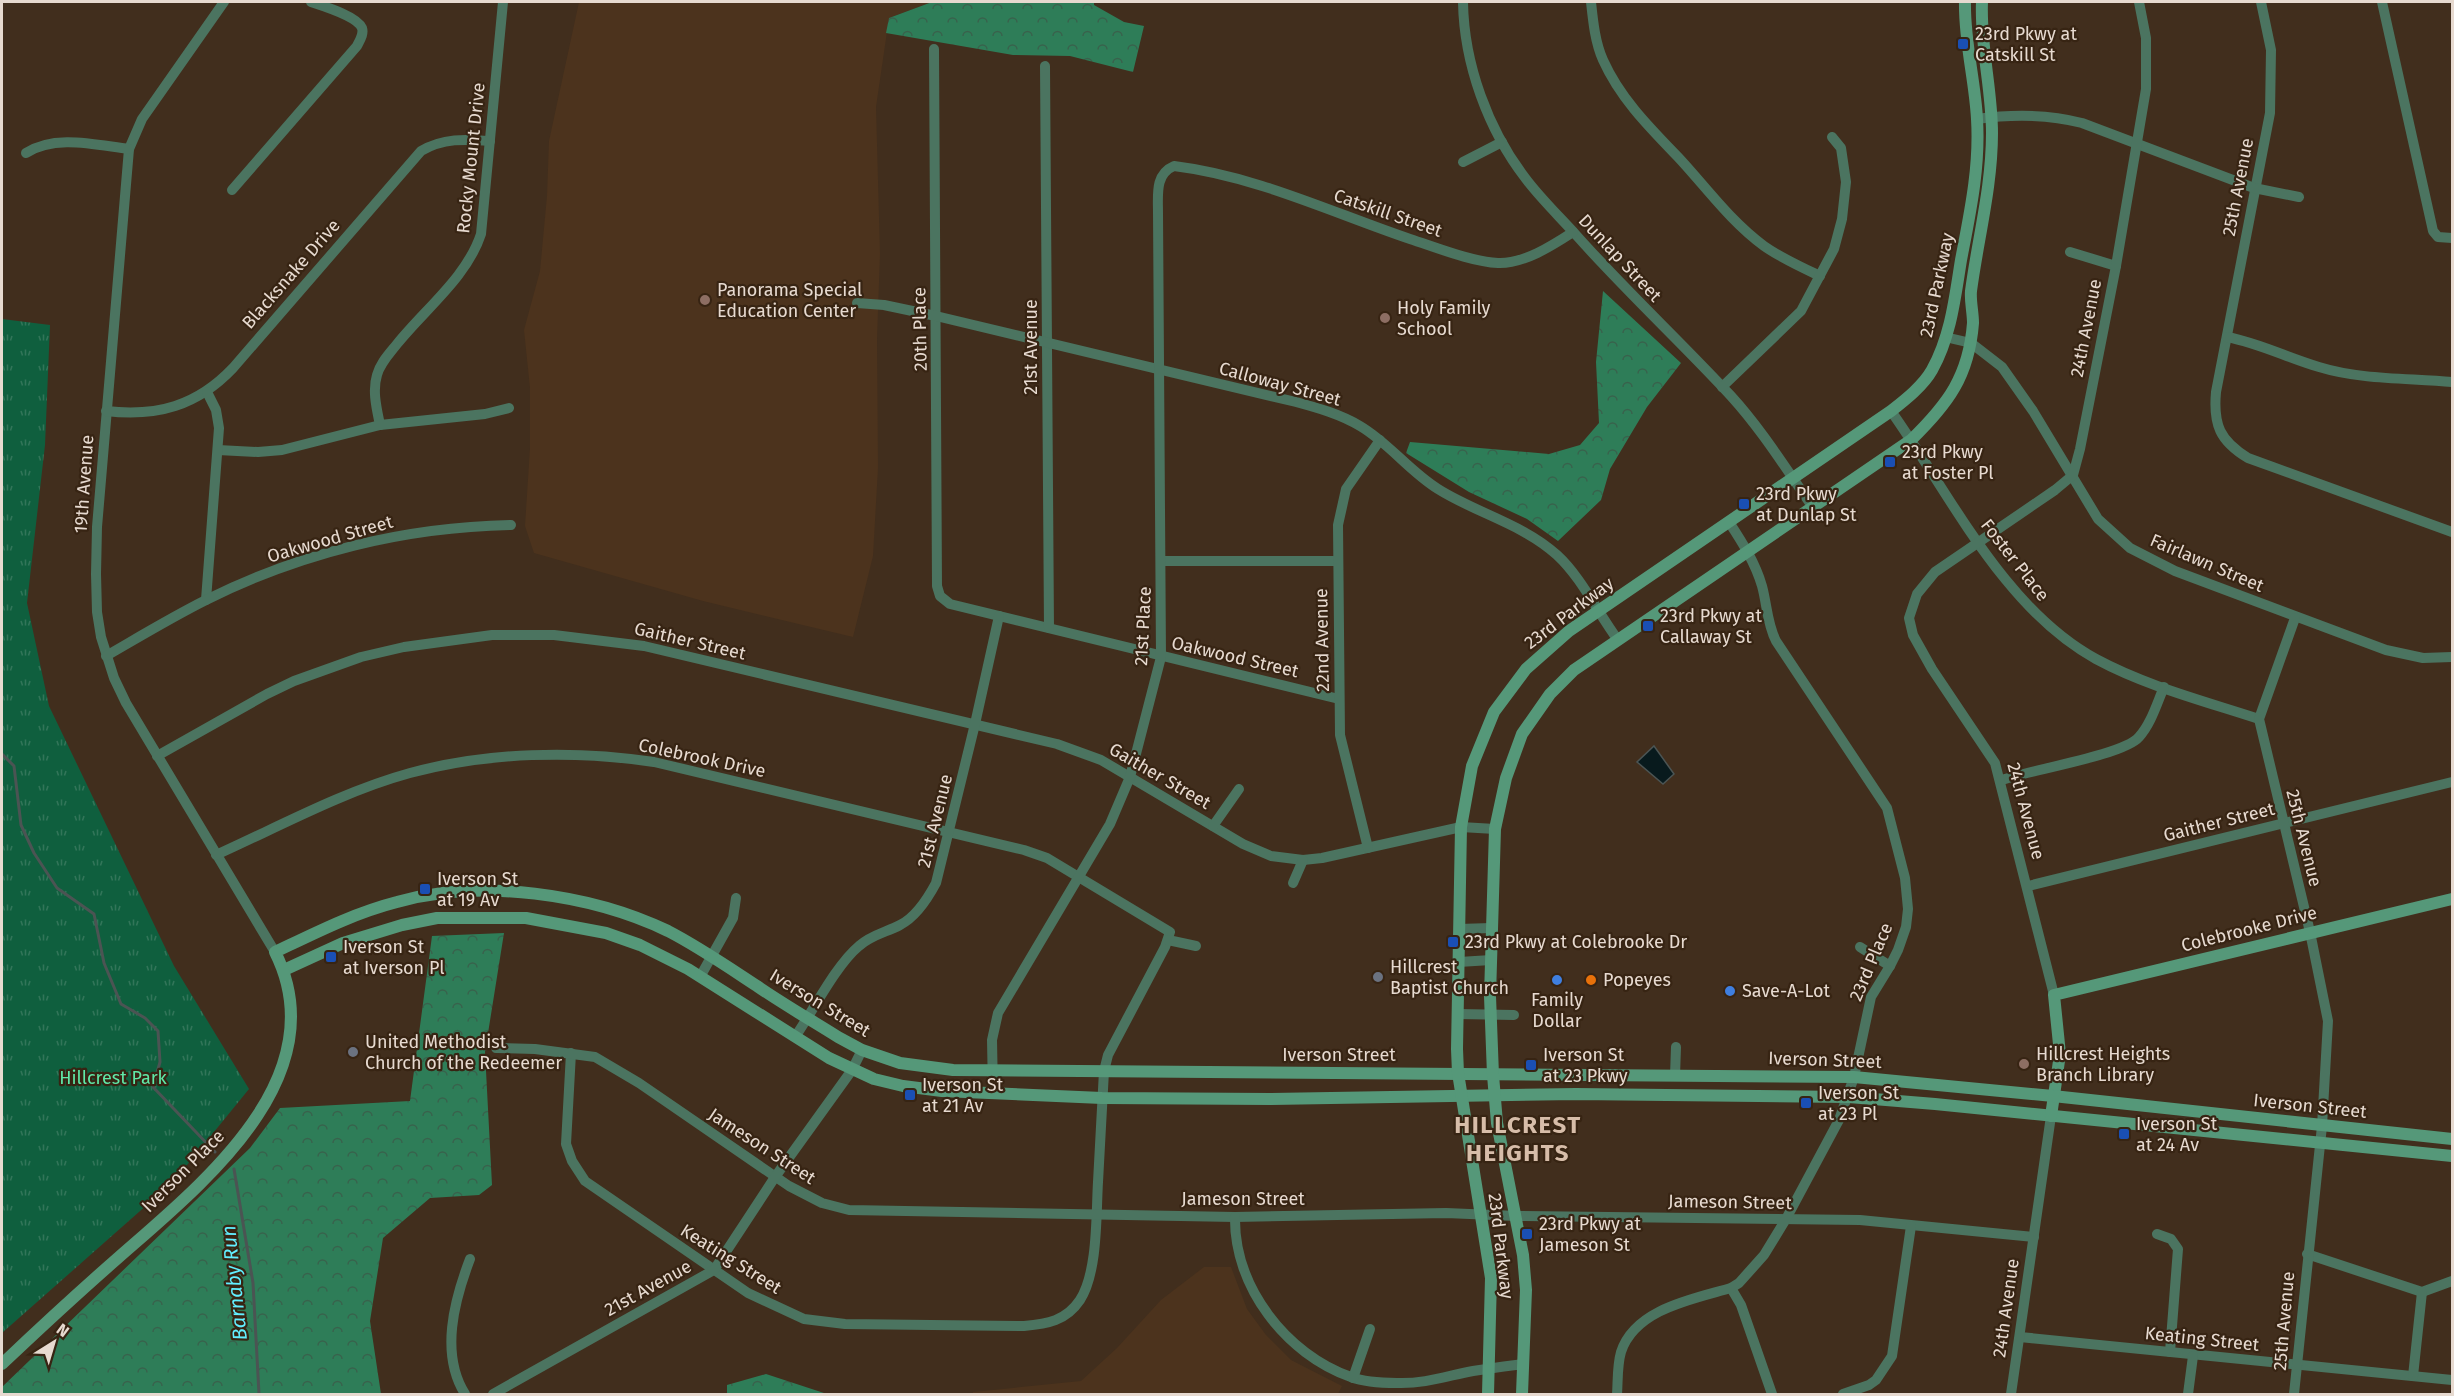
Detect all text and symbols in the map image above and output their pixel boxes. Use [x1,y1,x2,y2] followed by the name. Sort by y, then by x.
[1975,23,2077,66] place label: 23rd Pkwy at Catskill St
[1956,37,1970,51] marker: 23rd Pkwy at Catskill St
[452,81,490,235] street label: Rocky Mount Drive
[2218,136,2258,238] street label: 25th Avenue
[1331,184,1445,242] street label: Catskill Street
[1574,210,1667,307] street label: Dunlap Street
[237,215,345,333] street label: Blacksnake Drive
[1915,231,1959,339] street label: 23rd Parkway
[2066,277,2106,379] street label: 24th Avenue
[717,279,862,322] place label: Panorama Special Education Center
[908,287,932,371] street label: 20th Place
[698,293,712,307] marker: Panorama Special Education Center
[1397,297,1491,340] place label: Holy Family School
[1020,299,1042,395] street label: 21st Avenue
[1378,311,1392,325] marker: Holy Family School
[1217,357,1344,411] street label: Calloway Street
[70,434,98,534] street label: 19th Avenue
[1902,441,1994,484] place label: 23rd Pkwy at Foster Pl
[1883,455,1897,469] marker: 23rd Pkwy at Foster Pl
[1756,483,1857,526] place label: 23rd Pkwy at Dunlap St
[1737,497,1751,511] marker: 23rd Pkwy at Dunlap St
[265,510,396,567] street label: Oakwood Street
[1976,515,2054,605] street label: Foster Place
[2147,529,2268,597] street label: Fairlawn Street
[1520,572,1618,654] street label: 23rd Parkway
[1130,586,1156,666] street label: 21st Place
[1310,588,1334,692] street label: 22nd Avenue
[1660,605,1762,648] place label: 23rd Pkwy at Callaway St
[632,618,748,665] street label: Gaither Street
[1641,619,1655,633] marker: 23rd Pkwy at Callaway St
[1169,632,1301,682] street label: Oakwood Street
[636,734,768,782] street label: Colebrook Drive
[1105,738,1215,814] street label: Gaither Street
[2002,760,2050,862] street label: 24th Avenue
[913,772,957,870] street label: 21st Avenue
[2281,787,2327,889] street label: 25th Avenue
[2161,797,2277,846] street label: Gaither Street
[437,868,519,911] place label: Iverson St at 19 Av
[418,882,432,896] marker: Iverson St at 19 Av
[2179,901,2319,957] street label: Colebrooke Drive
[1845,919,1897,1005] street label: 23rd Place
[1465,931,1687,953] place label: 23rd Pkwy at Colebrooke Dr
[1446,935,1460,949] marker: 23rd Pkwy at Colebrooke Dr
[343,936,444,979] place label: Iverson St at Iverson Pl
[324,950,338,964] marker: Iverson St at Iverson Pl
[1390,956,1509,999] place label: Hillcrest Baptist Church
[766,964,875,1042] street label: Iverson Street
[1603,969,1671,991] place label: Popeyes
[1371,970,1385,984] marker: Hillcrest Baptist Church
[1550,973,1564,987] marker: Family Dollar
[1584,973,1598,987] marker: Popeyes
[1742,980,1830,1002] place label: Save-A-Lot
[1723,984,1737,998] marker: Save-A-Lot
[1531,989,1583,1032] place label: Family Dollar
[365,1031,562,1074] place label: United Methodist Church of the Redeemer
[2036,1043,2170,1086] place label: Hillcrest Heights Branch Library
[1282,1044,1396,1066] street label: Iverson Street
[1543,1044,1628,1087] place label: Iverson St at 23 Pkwy
[346,1045,360,1059] marker: United Methodist Church of the Redeemer
[1768,1047,1883,1073] street label: Iverson Street
[2017,1057,2031,1071] marker: Hillcrest Heights Branch Library
[1524,1058,1538,1072] marker: Iverson St at 23 Pkwy
[59,1067,168,1089] park label: Hillcrest Park
[922,1074,1004,1117] place label: Iverson St at 21 Av
[1818,1082,1900,1125] place label: Iverson St at 23 Pl
[903,1088,917,1102] marker: Iverson St at 21 Av
[2252,1089,2368,1123] street label: Iverson Street
[1799,1096,1813,1110] marker: Iverson St at 23 Pl
[704,1103,820,1189] street label: Jameson Street
[1454,1111,1582,1167] district label: HILLCREST HEIGHTS
[2136,1113,2218,1156] place label: Iverson St at 24 Av
[137,1125,229,1217] street label: Iverson Place
[2117,1127,2131,1141] marker: Iverson St at 24 Av
[1181,1188,1305,1210] street label: Jameson Street
[1668,1190,1792,1214] street label: Jameson Street
[1484,1192,1518,1300] street label: 23rd Parkway
[1539,1213,1641,1256] place label: 23rd Pkwy at Jameson St
[676,1219,786,1299] street label: Keating Street
[216,1224,252,1342] water label: Barnaby Run
[1520,1227,1534,1241] marker: 23rd Pkwy at Jameson St
[601,1255,695,1321] street label: 21st Avenue
[1988,1257,2024,1359] street label: 24th Avenue
[2269,1271,2299,1371] street label: 25th Avenue
[24,1312,84,1372] north arrow
[53,1320,73,1341] text: N
[2144,1322,2261,1356] street label: Keating Street

